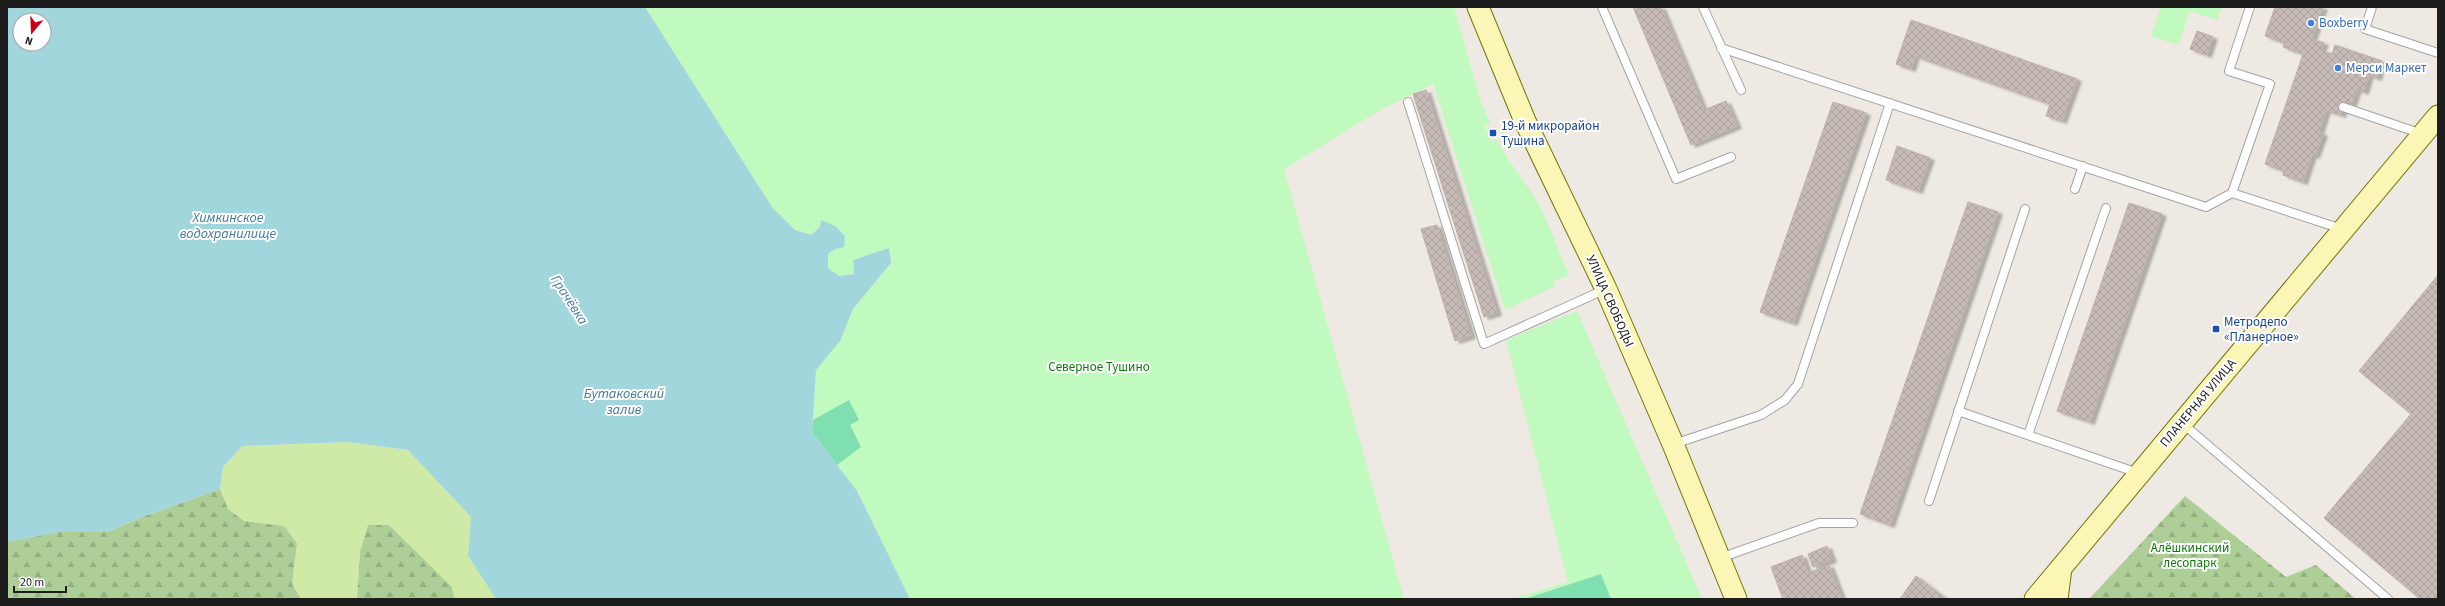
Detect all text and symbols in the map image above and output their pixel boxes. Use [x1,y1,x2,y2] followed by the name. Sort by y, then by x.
[12,12,52,52] north arrow
[2319,14,2368,32] place label: Boxberry
[2306,18,2316,28] marker: Boxberry
[23,33,35,49] text: N
[2346,59,2427,77] place label: Мерси Маркет
[2333,63,2343,73] marker: Мерси Маркет
[1501,117,1599,150] place label: 19-й микрорайон Тушина
[1488,128,1498,138] marker: 19-й микрорайон Тушина
[180,208,277,244] water label: Химкинское водохранилище
[1582,252,1638,350] street label: УЛИЦА СВОБОДЫ
[545,271,593,329] water label: Грачёвка
[2224,313,2299,346] place label: Метродепо «Планерное»
[2211,324,2221,334] marker: Метродепо «Планерное»
[2156,354,2241,451] street label: ПЛАНЕРНАЯ УЛИЦА
[1048,358,1150,376] park label: Северное Тушино
[584,384,664,420] water label: Бутаковский залив
[2151,539,2229,572] park label: Алёшкинский лесопарк
[14,568,66,594] scale bar
[20,574,44,591] text: 20 m

